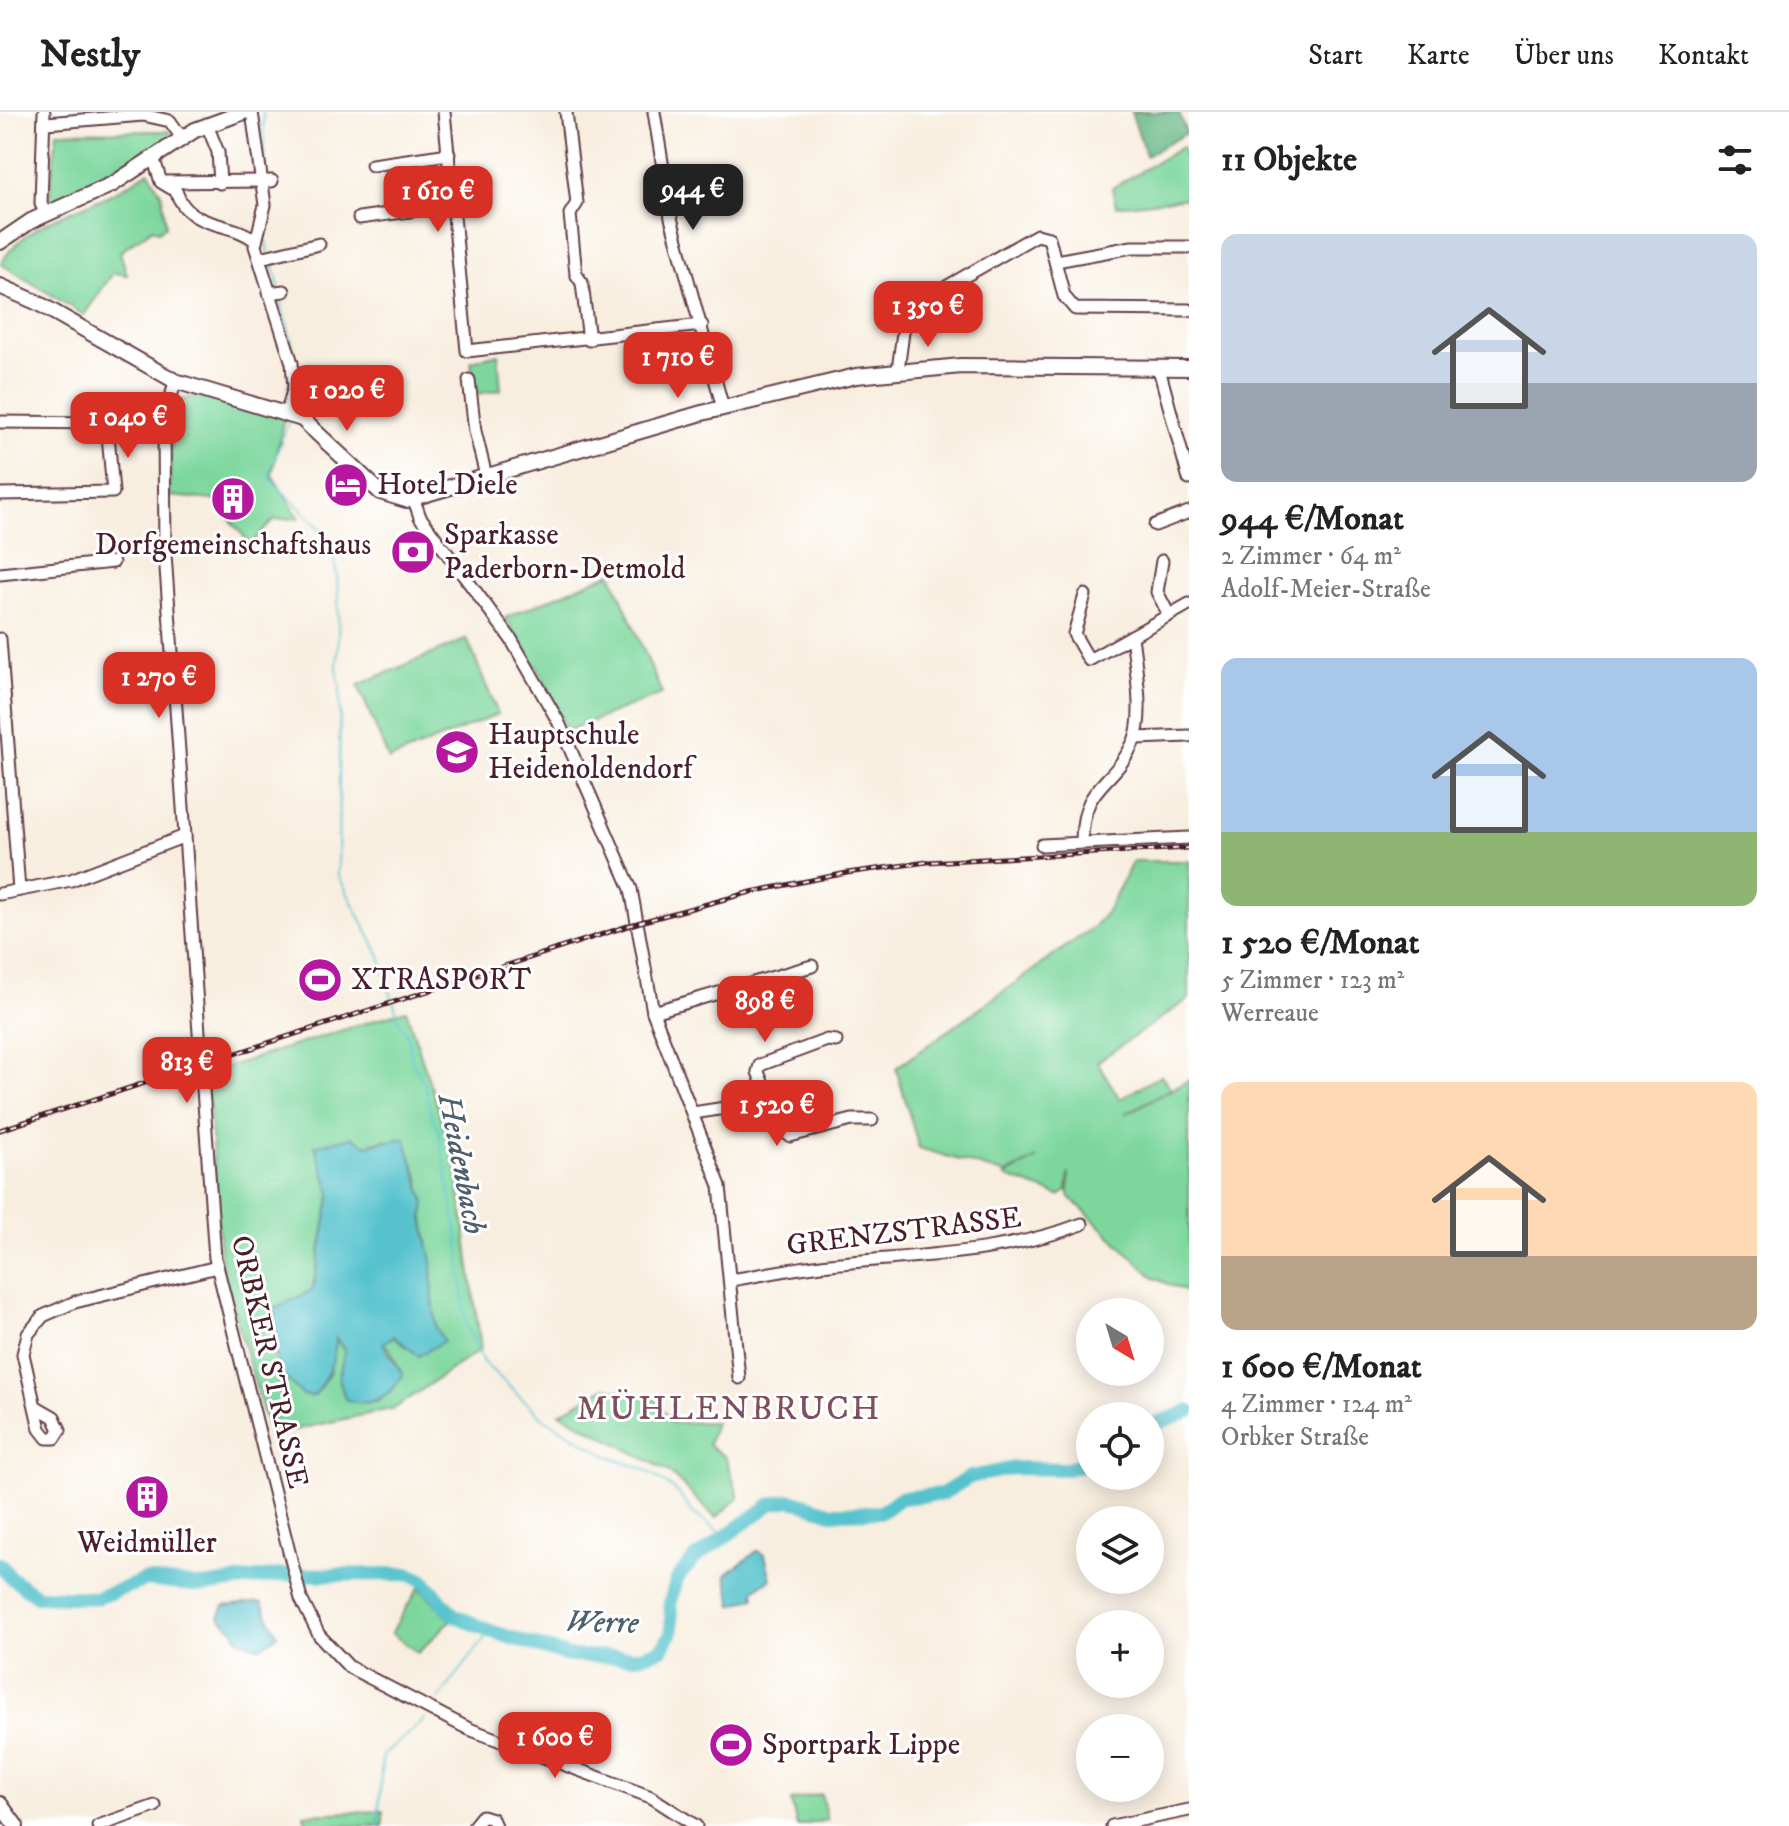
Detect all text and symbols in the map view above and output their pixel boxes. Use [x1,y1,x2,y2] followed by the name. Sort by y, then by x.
[40,31,140,79] text: Nestly
[1308,38,1363,73] text: Start
[1407,38,1470,73] text: Karte
[1514,38,1614,73] text: Über uns
[1658,38,1749,73] text: Kontakt
[1713,138,1757,182] icon: filters
[1221,139,1357,181] text: 11 Objekte
[637,164,749,232] pin: 944 €
[364,166,512,234] pin: 1 610 €
[661,173,725,206] text: 944 €
[402,175,474,208] text: 1 610 €
[854,281,1002,349] pin: 1 350 €
[1417,286,1561,430] icon: home
[892,290,964,323] text: 1 350 €
[604,332,752,400] pin: 1 710 €
[641,341,715,374] text: 1 710 €
[273,365,421,433] pin: 1 020 €
[309,374,385,407] text: 1 020 €
[54,392,202,460] pin: 1 040 €
[89,401,167,434] text: 1 040 €
[322,461,370,509] hotel icon: Hotel Diele
[377,467,518,504] place label: Hotel Diele
[209,475,257,523] building icon: Dorfgemeinschaftshaus
[1221,498,1404,540] text: 944 €/Monat
[444,517,686,588] place label: Sparkasse Paderborn-Detmold
[95,527,371,564] place label: Dorfgemeinschaftshaus
[389,528,437,576] bank icon: Sparkasse Paderborn-Detmold
[1221,540,1401,573] text: 2 Zimmer · 64 m²
[1221,573,1431,606] text: Adolf-Meier-Straße
[85,652,233,720] pin: 1 270 €
[121,661,197,694] text: 1 270 €
[1417,710,1561,854] icon: home
[488,717,697,788] place label: Hauptschule Heidenoldendorf
[433,728,481,776] school or university icon: Hauptschule Heidenoldendorf
[1221,922,1419,964] text: 1 520 €/Monat
[296,956,344,1004] sports icon: XTRASPORT
[351,962,532,999] place label: XTRASPORT
[1221,964,1405,997] text: 5 Zimmer · 123 m²
[709,976,821,1044] pin: 898 €
[735,985,795,1018] text: 898 €
[1221,997,1319,1030] text: Werreaue
[131,1037,243,1105] pin: 813 €
[160,1046,214,1079] text: 813 €
[703,1080,851,1148] pin: 1 520 €
[428,1089,494,1238] water label: Heidenbach
[739,1089,815,1122] text: 1 520 €
[1417,1134,1561,1278] icon: home
[784,1199,1024,1265] street label: GRENZSTRASSE
[222,1232,316,1492] street label: ORBKER STRASSE
[1076,1298,1164,1386] north arrow
[1076,1298,1164,1802] map controls
[1221,1346,1422,1388] text: 1 600 €/Monat
[576,1388,882,1430] district label: MÜHLENBRUCH
[1221,1388,1412,1421] text: 4 Zimmer · 124 m²
[1076,1402,1164,1490] button: locate
[1221,1421,1369,1454] text: Orbker Straße
[123,1473,171,1521] building icon: Weidmüller
[1076,1506,1164,1594] button: layers
[76,1525,217,1562] place label: Weidmüller
[565,1602,640,1644] water label: Werre
[1076,1610,1164,1698] button: +
[481,1712,629,1780] pin: 1 600 €
[1076,1714,1164,1802] button: −
[516,1721,594,1754] text: 1 600 €
[707,1721,755,1769] sports icon: Sportpark Lippe
[762,1727,960,1764] place label: Sportpark Lippe

